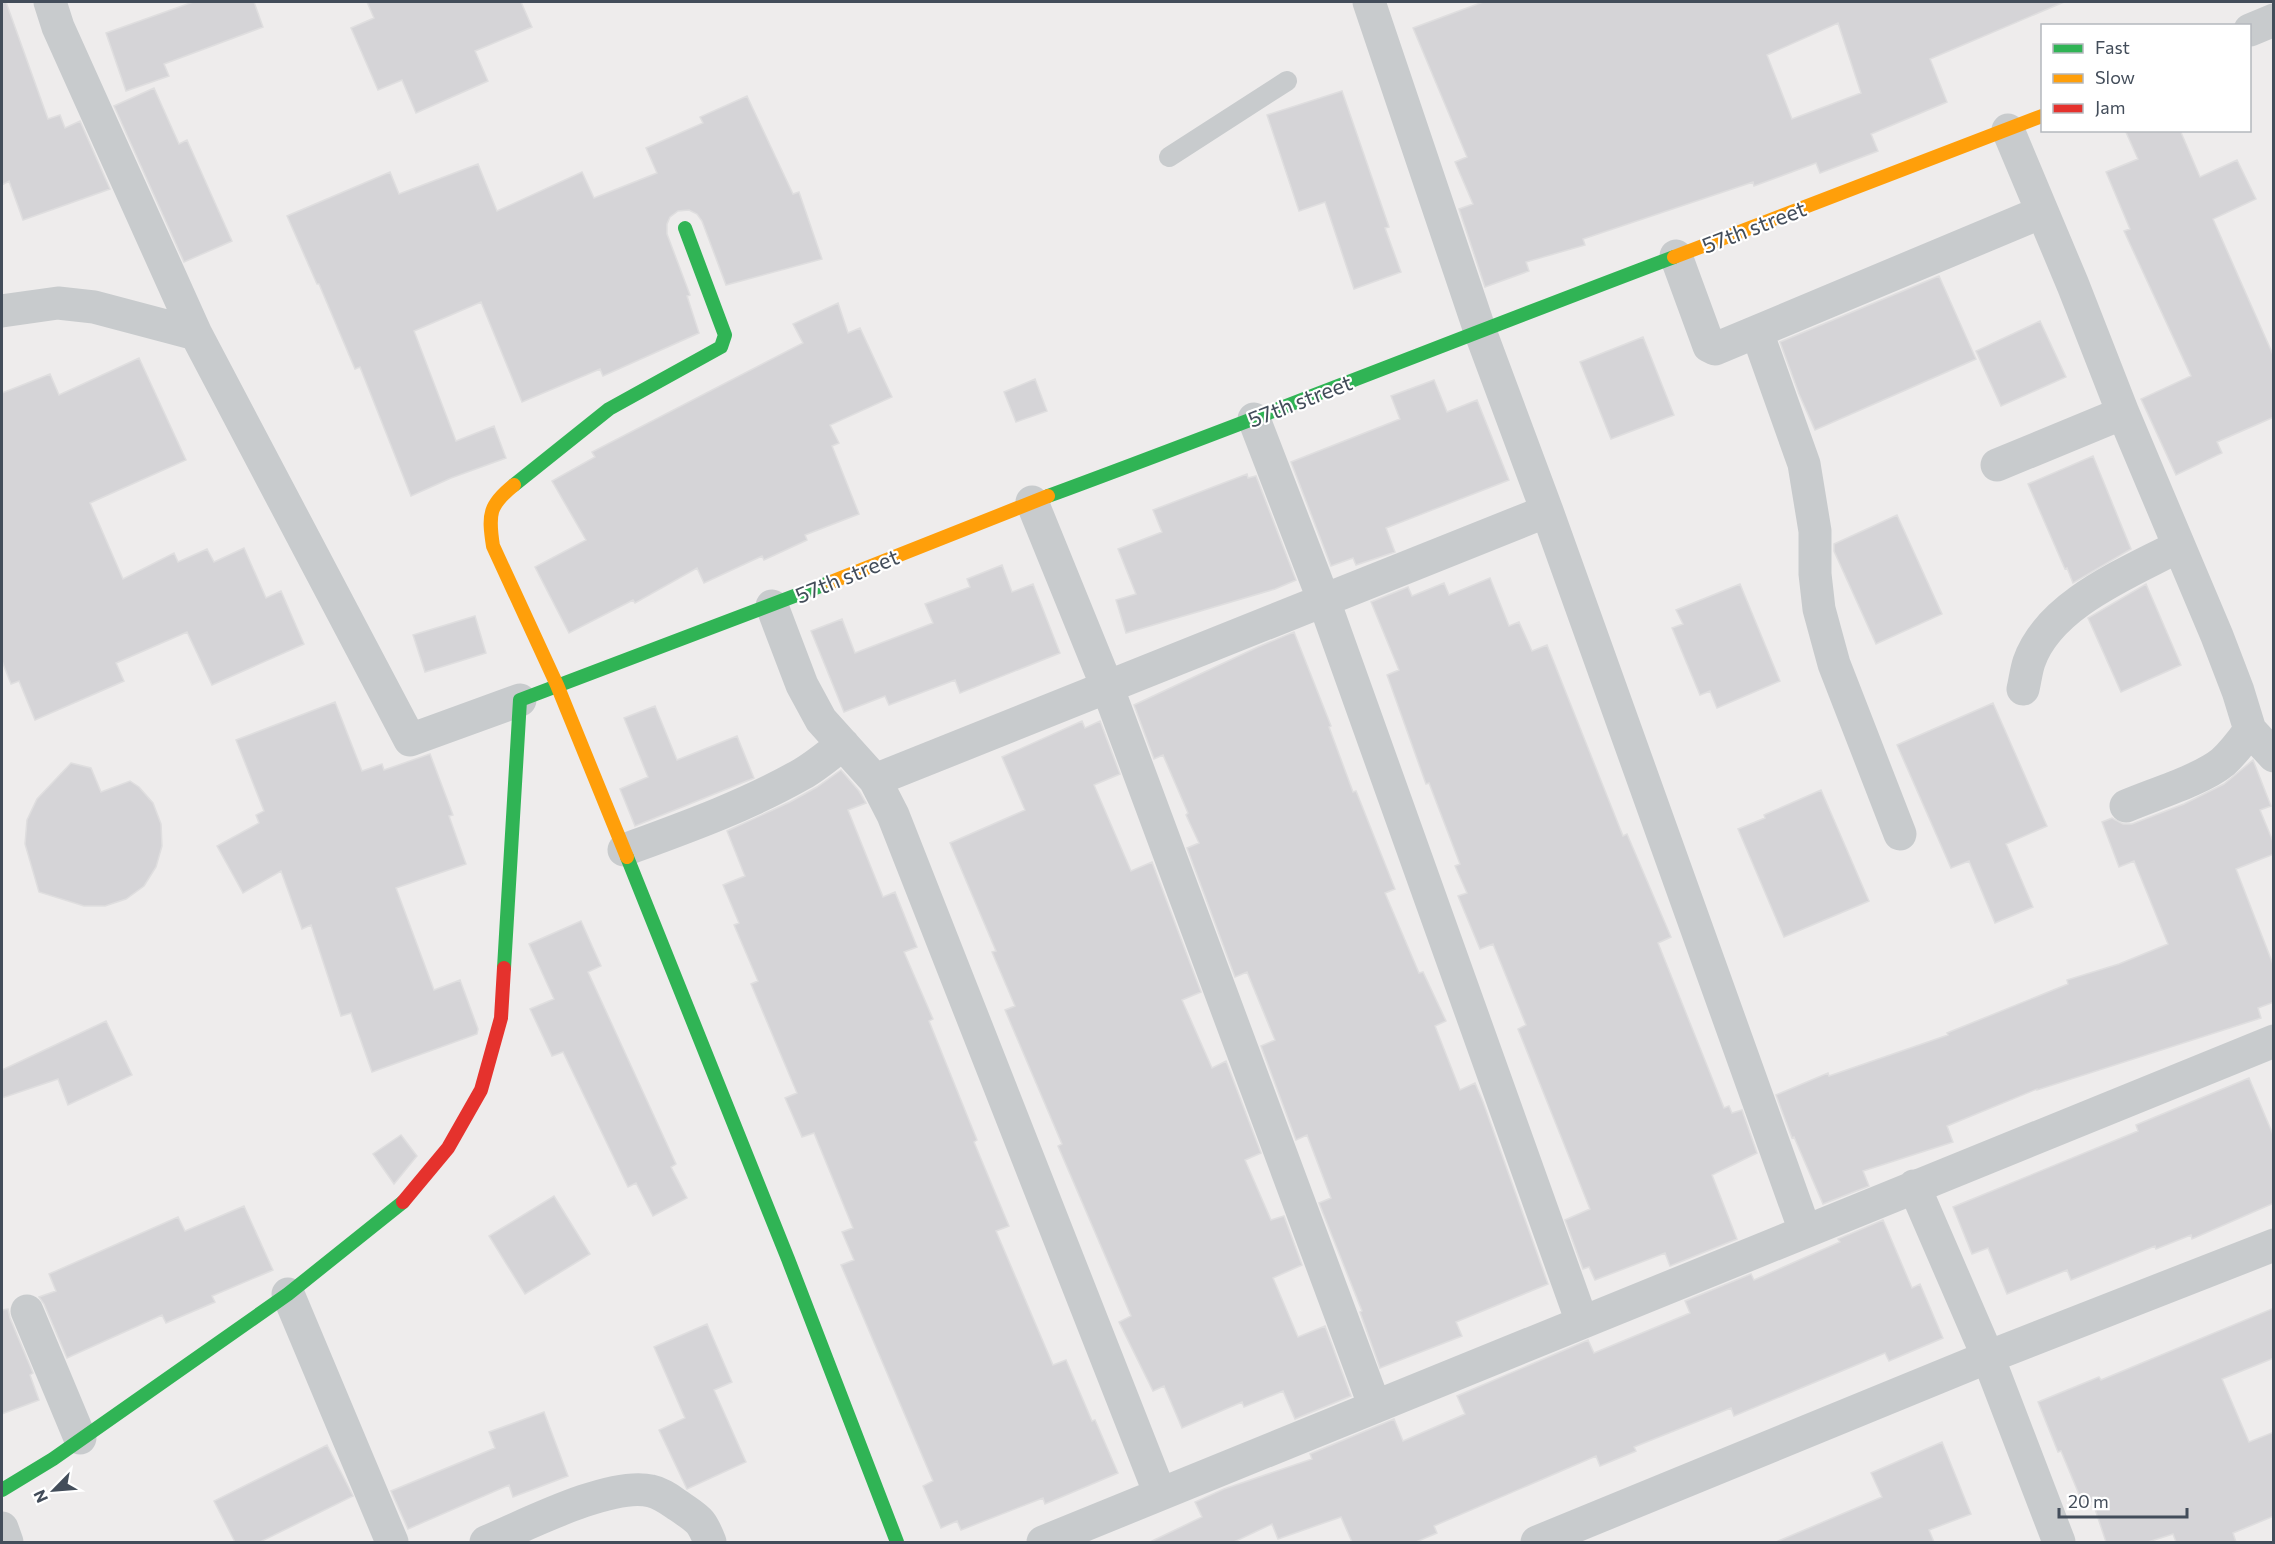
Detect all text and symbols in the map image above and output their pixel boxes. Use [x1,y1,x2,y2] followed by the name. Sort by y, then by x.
[2041,24,2251,132] legend
[2095,36,2130,58] text: Fast
[2095,66,2135,88] text: Slow
[2095,96,2125,118] text: Jam
[1698,194,1810,259] street label: 57th street
[1244,368,1356,433] street label: 57th street
[791,543,903,609] street label: 57th street
[24,1460,84,1520] north arrow
[2059,1481,2186,1519] scale bar
[29,1487,51,1506] text: N
[2068,1490,2109,1512] text: 20 m

